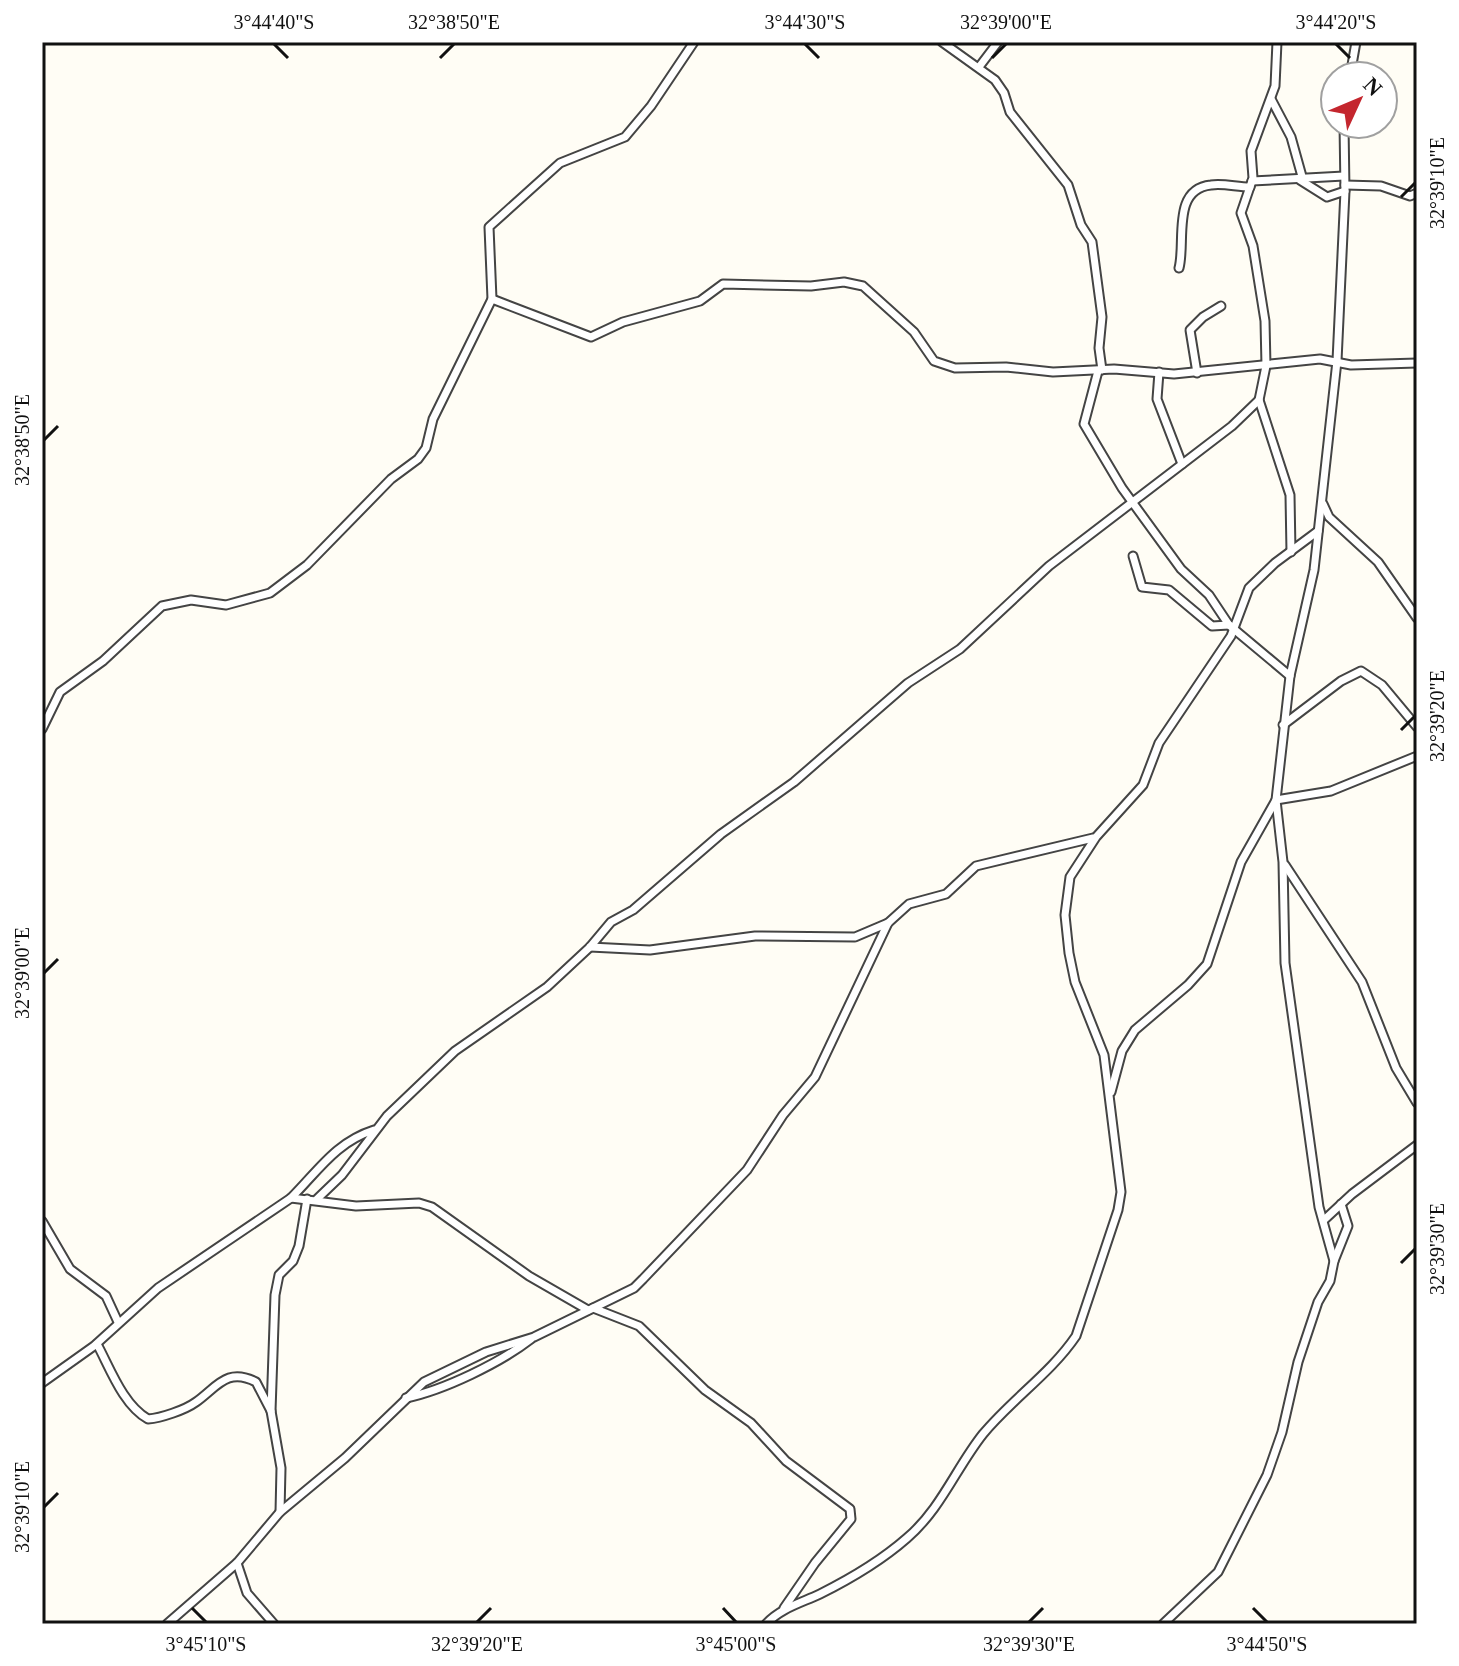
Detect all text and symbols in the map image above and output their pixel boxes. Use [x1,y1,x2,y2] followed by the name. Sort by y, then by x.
[234,11,314,33] text: 3°44'40"S
[408,11,500,33] text: 32°38'50"E
[765,11,845,33] text: 3°44'30"S
[960,11,1052,33] text: 32°39'00"E
[1296,11,1376,33] text: 3°44'20"S
[1319,60,1399,140] north arrow
[1359,72,1388,101] text: N
[1426,137,1448,229] text: 32°39'10"E
[11,394,33,486] text: 32°38'50"E
[1426,670,1448,762] text: 32°39'20"E
[11,927,33,1019] text: 32°39'00"E
[1426,1203,1448,1295] text: 32°39'30"E
[11,1461,33,1553] text: 32°39'10"E
[166,1633,246,1655] text: 3°45'10"S
[431,1633,523,1655] text: 32°39'20"E
[696,1633,776,1655] text: 3°45'00"S
[983,1633,1075,1655] text: 32°39'30"E
[1227,1633,1307,1655] text: 3°44'50"S

